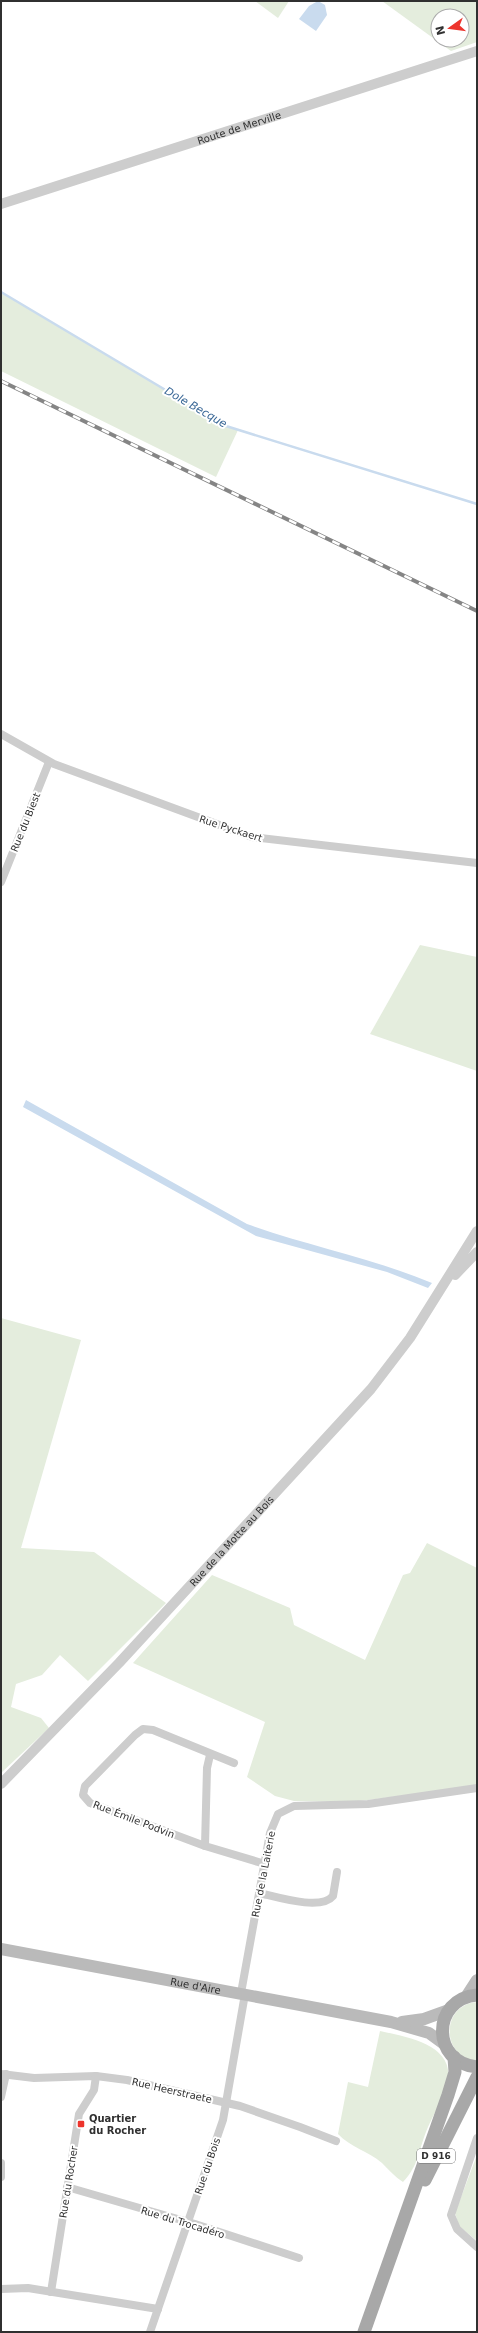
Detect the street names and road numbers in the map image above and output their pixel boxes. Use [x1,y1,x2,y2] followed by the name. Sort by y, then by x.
[196,109,282,147] street label: Route de Merville
[9,791,42,853] street label: Rue du Biest
[198,813,264,844] street label: Rue Pyckaert
[188,1494,276,1589] street label: Rue de la Motte au Bois
[92,1798,176,1840] street label: Rue Émile Podvin
[250,1830,277,1918] street label: Rue de la Laiterie
[169,1976,222,1996] street label: Rue d'Aire
[131,2076,213,2105] street label: Rue Heerstraete
[193,2136,222,2196] street label: Rue du Bois
[57,2144,80,2219] street label: Rue du Rocher
[417,2149,455,2163] road number: D 916
[140,2205,226,2240] street label: Rue du Trocadéro

